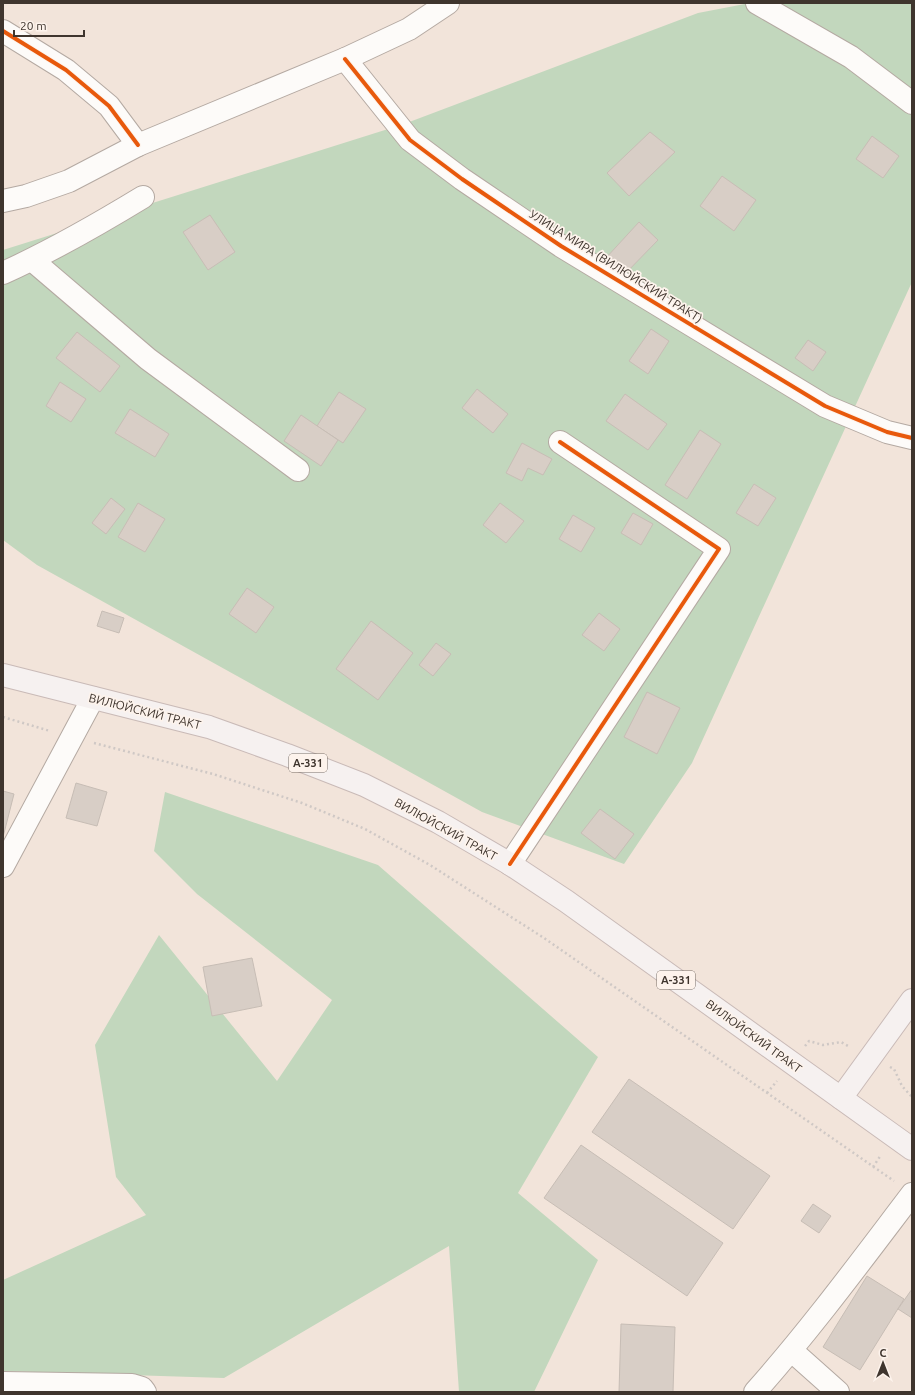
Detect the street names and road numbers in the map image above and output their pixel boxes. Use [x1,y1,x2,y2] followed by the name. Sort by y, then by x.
[527,207,705,326] street label: УЛИЦА МИРА (ВИЛЮЙСКИЙ ТРАКТ)
[88,691,203,731] street label: ВИЛЮЙСКИЙ ТРАКТ
[289,754,327,772] road number: А-331
[392,795,500,863] street label: ВИЛЮЙСКИЙ ТРАКТ
[657,971,695,989] road number: А-331
[704,997,805,1075] street label: ВИЛЮЙСКИЙ ТРАКТ

